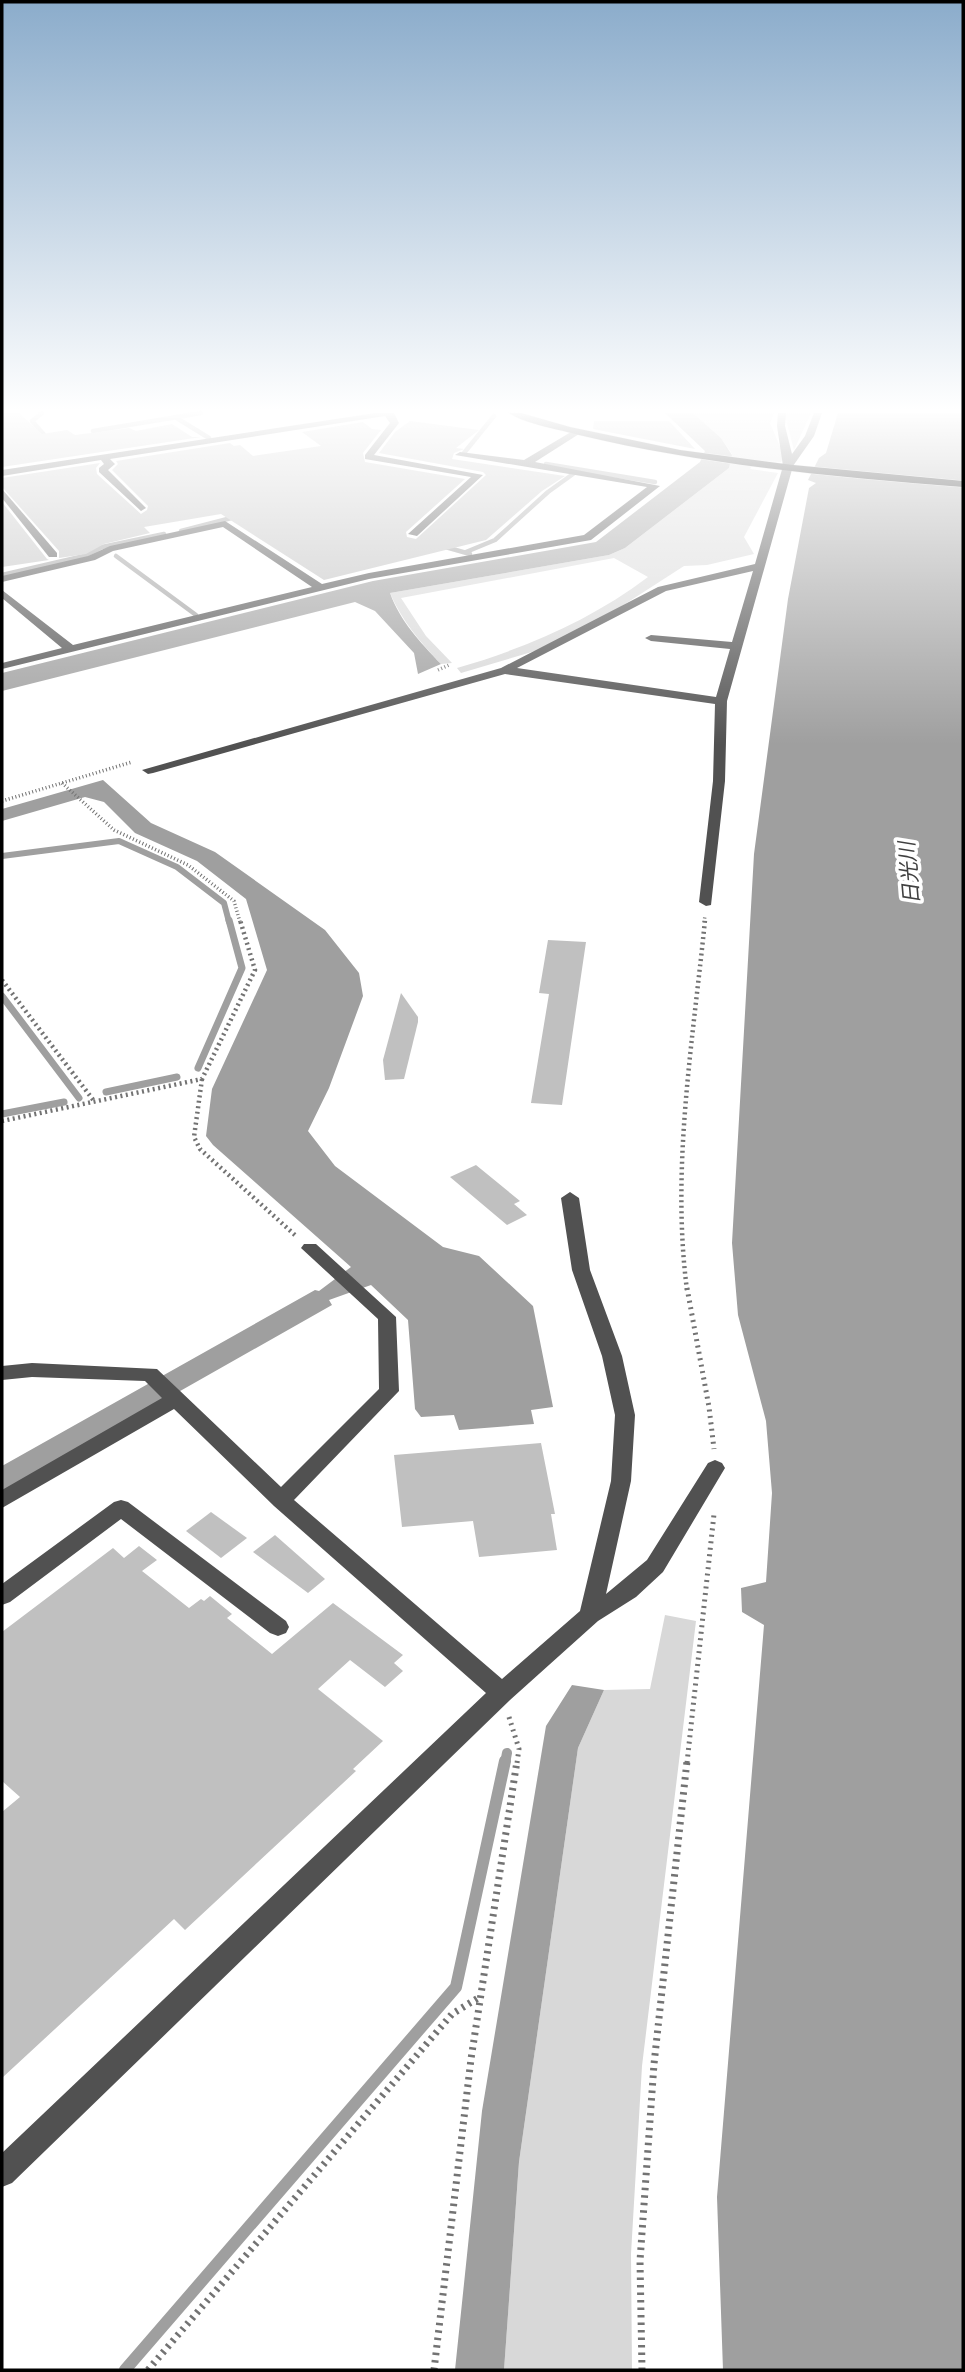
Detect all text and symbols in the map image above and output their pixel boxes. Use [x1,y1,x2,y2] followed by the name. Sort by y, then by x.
[894,839,924,905] water label: 日光川

